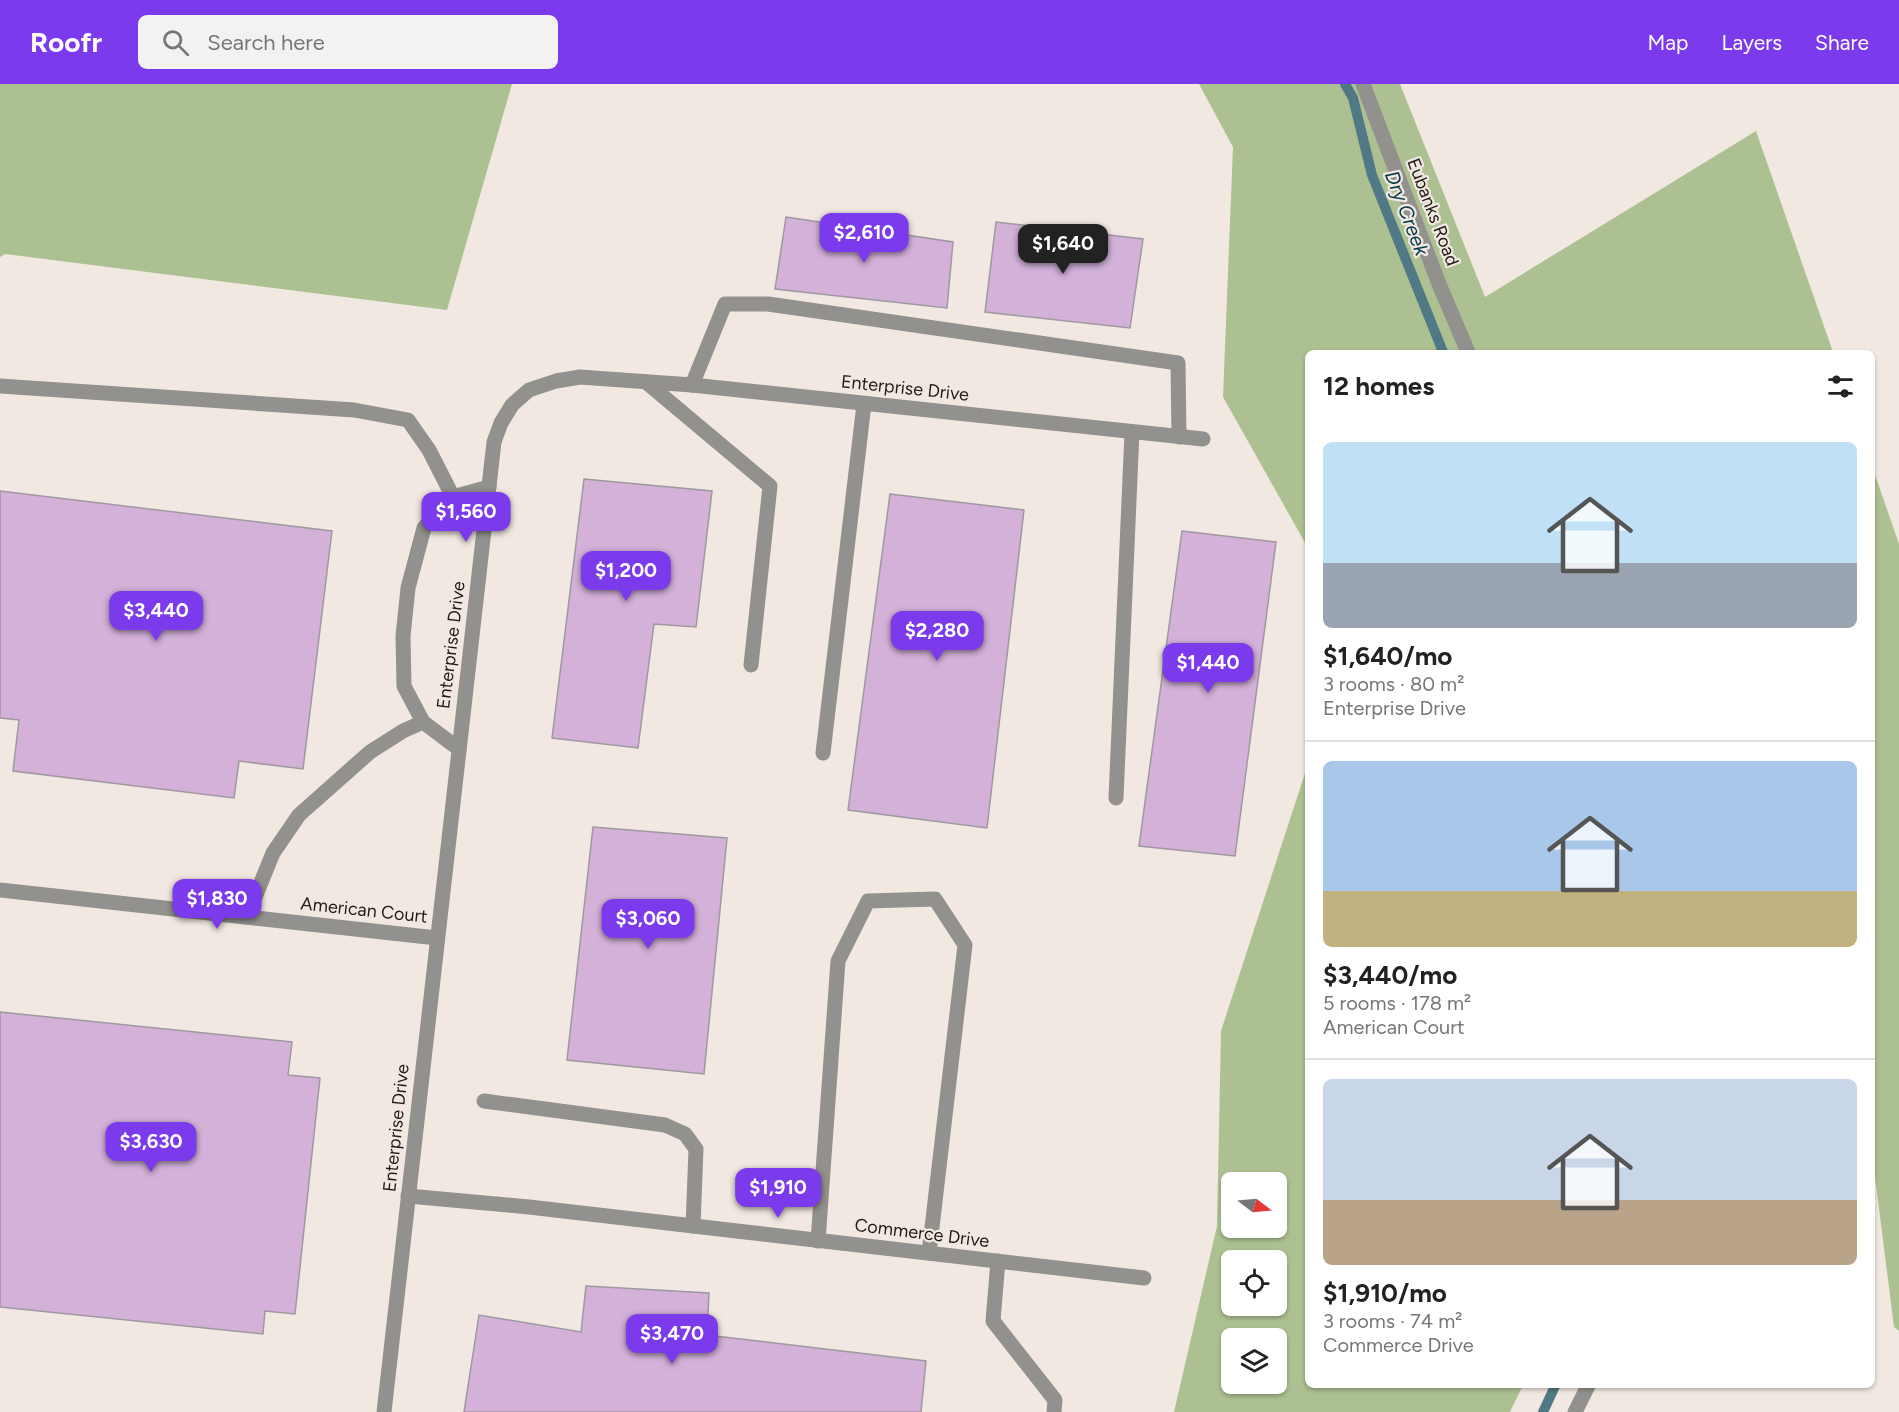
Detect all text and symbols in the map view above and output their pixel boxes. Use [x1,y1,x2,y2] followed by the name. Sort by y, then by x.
[138,15,558,69] search box
[30,25,102,59] text: Roofr
[159,26,192,59] icon: search
[207,29,325,56] text: Search here
[1648,30,1688,55] text: Map
[1721,30,1782,55] text: Layers
[1815,30,1869,55] text: Share
[1402,155,1464,269] street label: Eubanks Road
[1380,167,1435,260] water label: Dry Creek
[815,213,913,264] pin: $2,610
[834,220,894,244] text: $2,610
[1014,224,1112,275] pin: $1,640
[1032,231,1094,255] text: $1,640
[840,370,970,406] street label: Enterprise Drive
[1323,370,1434,402] text: 12 homes
[1824,370,1857,403] icon: filters
[1536,481,1644,589] icon: home
[417,492,515,543] pin: $1,560
[436,499,496,523] text: $1,560
[577,551,675,602] pin: $1,200
[595,558,657,582] text: $1,200
[432,580,470,710] street label: Enterprise Drive
[107,591,205,642] pin: $3,440
[123,598,189,622] text: $3,440
[888,611,986,662] pin: $2,280
[905,618,969,642] text: $2,280
[1323,640,1452,672] text: $1,640/mo
[1159,643,1257,694] pin: $1,440
[1177,650,1239,674] text: $1,440
[1323,672,1464,696] text: 3 rooms · 80 m²
[1323,696,1466,720] text: Enterprise Drive
[1536,800,1644,908] icon: home
[168,879,266,930] pin: $1,830
[187,886,247,910] text: $1,830
[300,892,429,928] street label: American Court
[599,899,697,950] pin: $3,060
[616,906,680,930] text: $3,060
[1323,959,1457,991] text: $3,440/mo
[1323,991,1471,1015] text: 5 rooms · 178 m²
[1323,1015,1465,1039] text: American Court
[378,1063,414,1193] street label: Enterprise Drive
[1536,1118,1644,1226] icon: home
[102,1122,200,1173] pin: $3,630
[119,1129,183,1153] text: $3,630
[729,1168,827,1219] pin: $1,910
[1221,1172,1287,1238] north arrow
[1221,1172,1287,1394] map controls
[749,1175,807,1199] text: $1,910
[853,1214,991,1252] street label: Commerce Drive
[1221,1250,1287,1316] button: locate
[1323,1277,1447,1309] text: $1,910/mo
[1323,1309,1462,1333] text: 3 rooms · 74 m²
[623,1314,721,1365] pin: $3,470
[640,1321,704,1345] text: $3,470
[1221,1328,1287,1394] button: layers
[1323,1333,1474,1357] text: Commerce Drive

